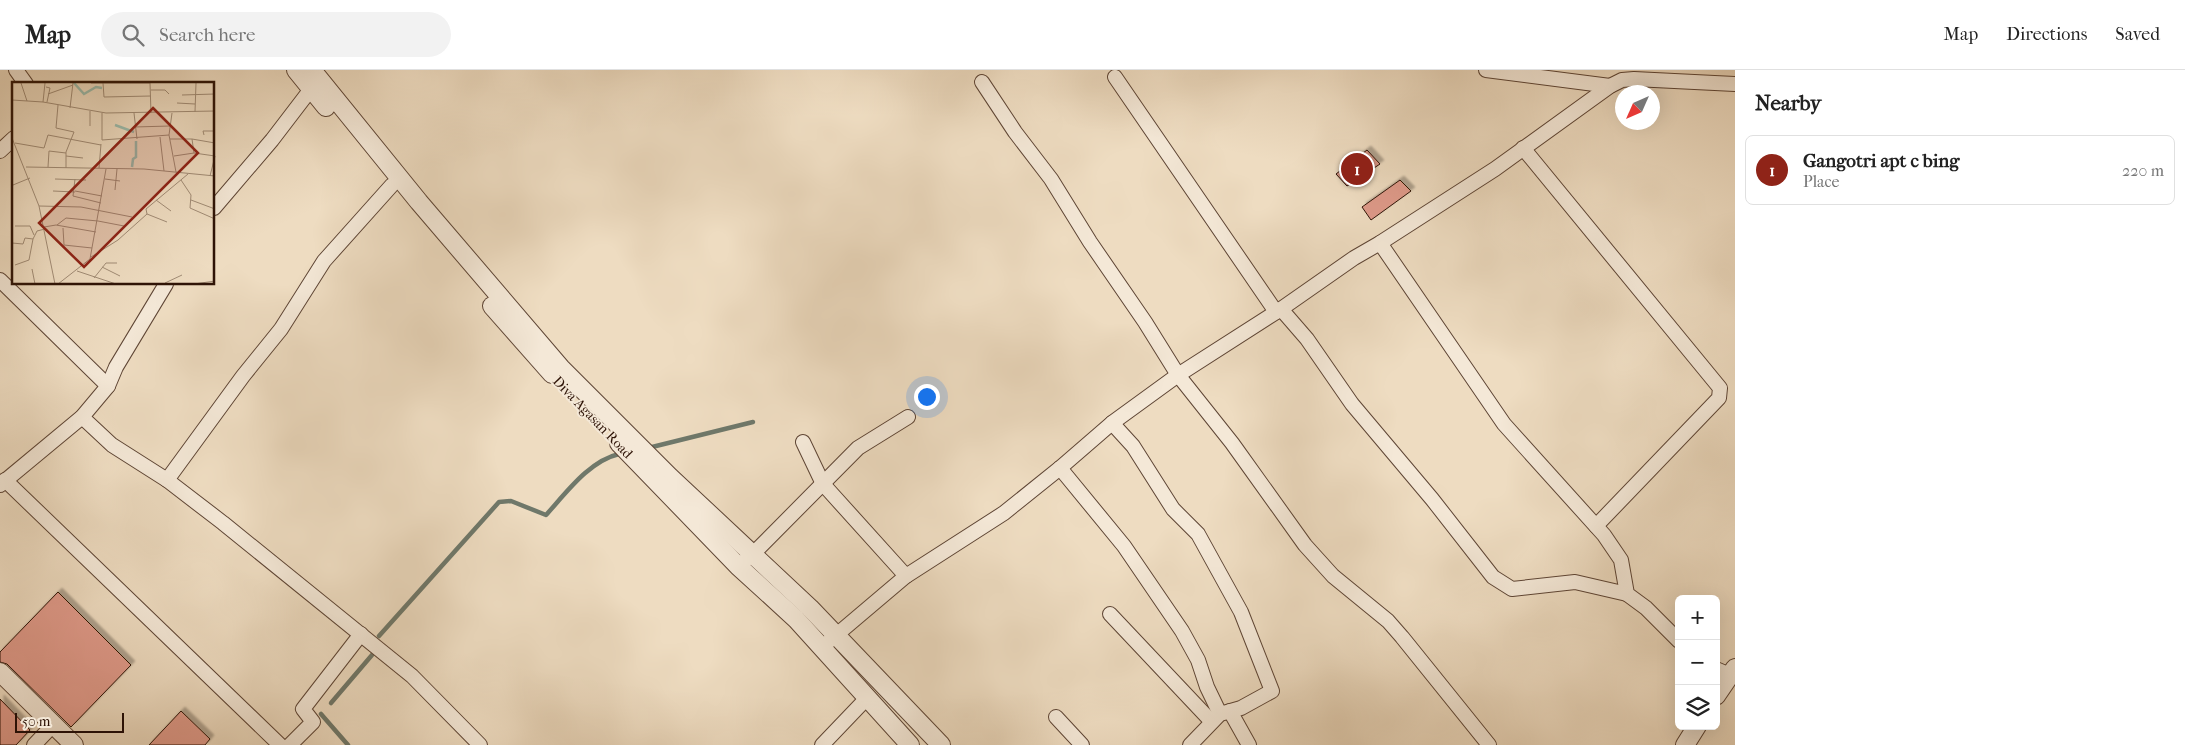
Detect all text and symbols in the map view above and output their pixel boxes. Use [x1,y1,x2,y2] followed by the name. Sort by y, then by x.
[101,12,451,57] search box
[25,21,71,49] text: Map
[119,21,147,49] icon: search
[159,24,255,46] text: Search here
[1944,24,1978,45] text: Map
[2006,24,2087,45] text: Directions
[2115,24,2160,45] text: Saved
[12,82,215,285] inset map
[1615,85,1660,130] north arrow
[1755,91,1821,115] text: Nearby
[1341,150,1373,188] pin: 1
[1803,150,1959,172] text: Gangotri apt c bing
[1769,161,1775,180] text: 1
[2122,161,2164,180] text: 220 m
[1803,172,1839,191] text: Place
[549,373,636,462] street label: Diva Agasan Road
[914,384,940,410] your location
[1675,595,1720,730] map controls
[1675,595,1720,640] button: +
[1675,640,1720,685] button: −
[1675,685,1720,730] button: layers
[15,710,124,733] scale bar
[22,713,50,730] text: 50 m

